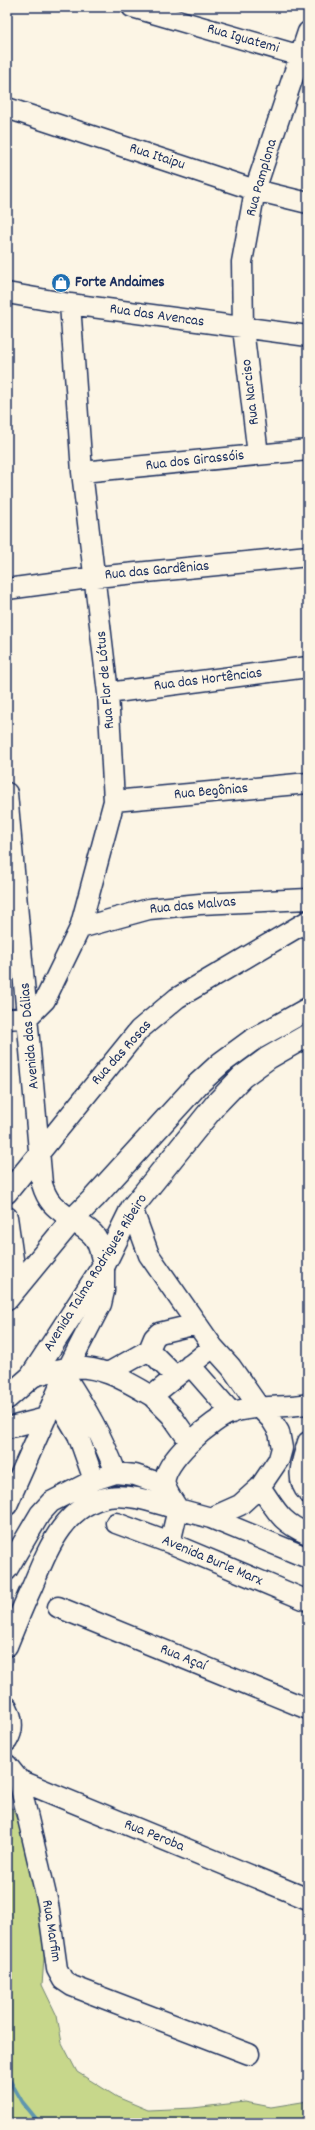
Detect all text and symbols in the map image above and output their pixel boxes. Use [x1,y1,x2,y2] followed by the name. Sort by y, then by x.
[204,18,282,60] street label: Rua Iguatemi
[240,136,284,219] street label: Rua Pamplona
[126,138,188,176] street label: Rua Itaipu
[50,272,72,294] shop icon: Forte Andaimes
[75,272,165,294] place label: Forte Andaimes
[108,298,206,334] street label: Rua das Avencas
[236,358,266,426] street label: Rua Narciso
[145,445,245,477] street label: Rua dos Girassóis
[104,555,210,587] street label: Rua das Gardênias
[91,630,121,730] street label: Rua Flor de Lótus
[153,662,263,698] street label: Rua das Hortências
[173,778,249,806] street label: Rua Begônias
[149,891,237,921] street label: Rua das Malvas
[14,982,46,1090] street label: Avenida das Dálias
[86,1015,158,1091] street label: Rua das Rosas
[38,1190,154,1356] street label: Avenida Talma Rodrigues Ribeiro
[158,1530,266,1592] street label: Avenida Burle Marx
[157,1639,211,1678] street label: Rua Açaí
[120,1814,188,1858] street label: Rua Peroba
[35,1898,67,1964] street label: Rua Marfim

